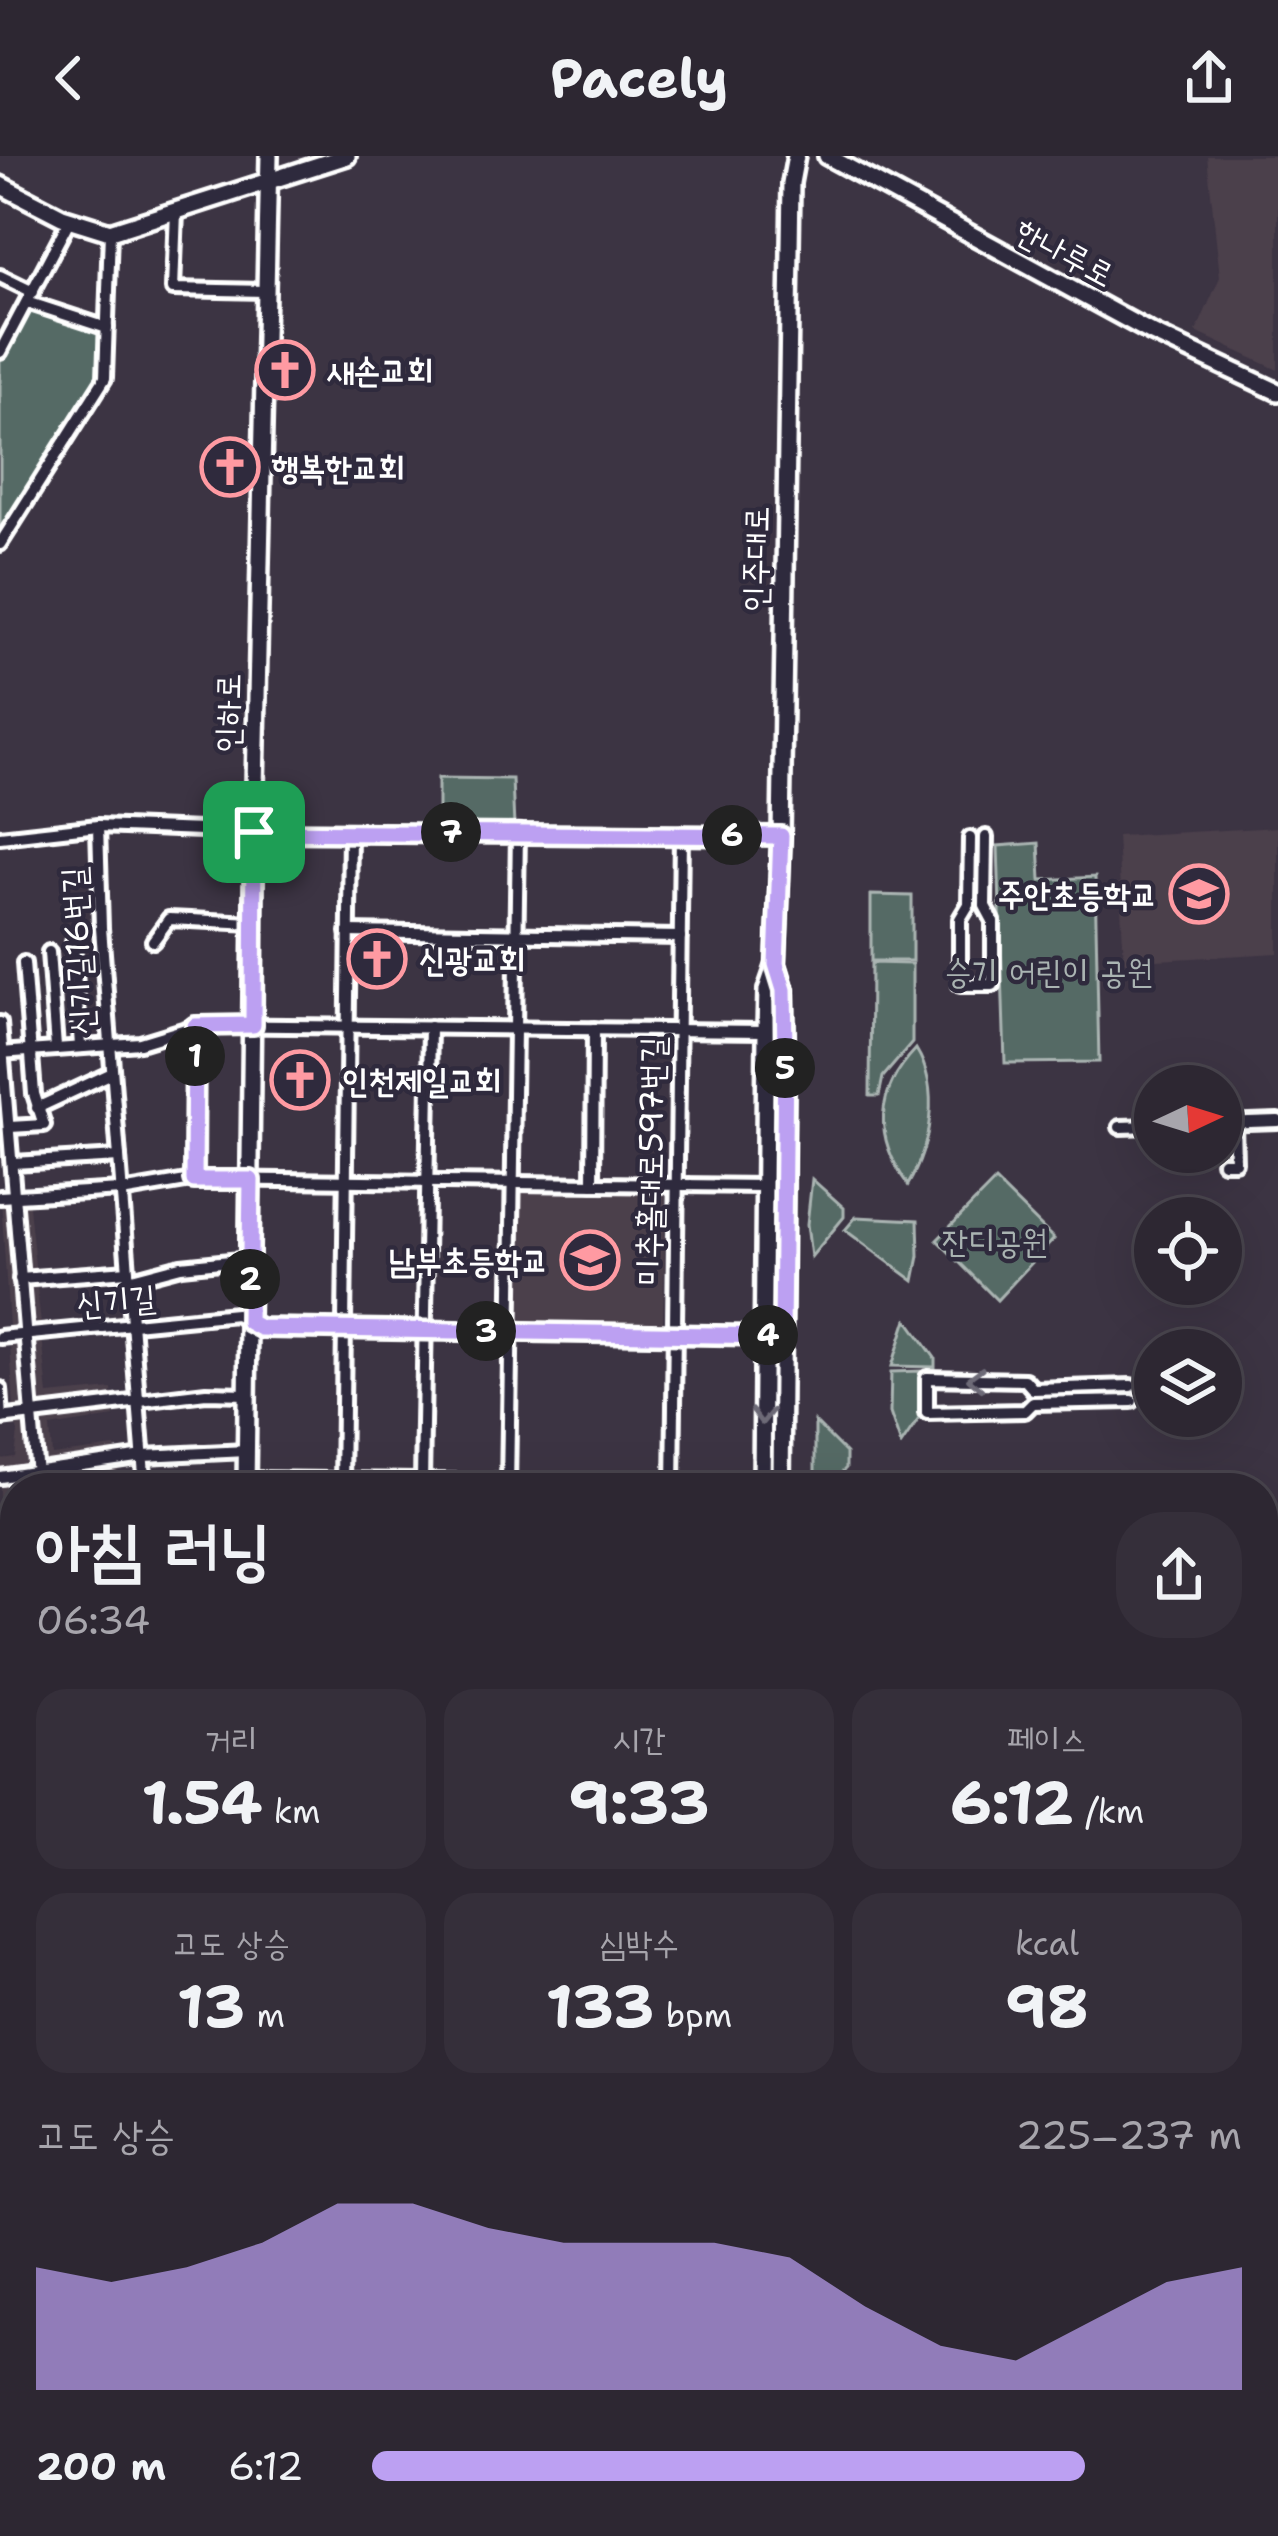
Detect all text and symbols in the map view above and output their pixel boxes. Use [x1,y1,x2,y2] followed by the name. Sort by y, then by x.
[550,42,728,114] text: Pacely
[36,45,102,111] icon: back
[1176,45,1242,111] icon: share
[1007,208,1122,297] street label: 한나루로
[254,339,316,401] church icon: 새손교회
[326,348,433,393] place label: 새손교회
[199,436,261,498] church icon: 행복한교회
[271,445,405,490] place label: 행복한교회
[732,506,779,613] street label: 인주대로
[204,673,251,753] street label: 인하로
[203,781,305,883] pin
[221,799,287,865] icon: arrive
[421,802,481,862] pin: 7
[702,805,762,865] pin: 6
[439,809,463,854] text: 7
[720,812,744,857] text: 6
[1168,863,1230,925] school or university icon: 주안초등학교
[51,866,104,1036] street label: 신기길16번길
[998,872,1157,917] place label: 주안초등학교
[346,928,408,990] church icon: 신광교회
[419,937,525,982] place label: 신광교회
[945,949,1153,994] park label: 승기 어린이 공원
[165,1026,225,1086] pin: 1
[187,1033,203,1078] text: 1
[626,1036,675,1286] street label: 미추홀대로597번길
[755,1038,815,1098] pin: 5
[775,1045,795,1090] text: 5
[269,1049,331,1111] church icon: 인천제일교회
[342,1058,501,1103] place label: 인천제일교회
[1134,1065,1242,1173] north arrow
[1134,1065,1242,1437] map controls
[1134,1197,1242,1305] button: locate
[942,1219,1048,1264] park label: 잔디공원
[559,1229,621,1291] school or university icon: 남부초등학교
[389,1238,548,1283] place label: 남부초등학교
[220,1249,280,1309] pin: 2
[238,1256,262,1301] text: 2
[74,1275,158,1326] street label: 신기길
[456,1301,516,1361] pin: 3
[738,1305,798,1365] pin: 4
[474,1308,498,1353] text: 3
[756,1312,780,1357] text: 4
[1134,1329,1242,1437] button: layers
[966,1366,984,1392] one-way arrow
[749,1408,775,1426] one-way arrow
[36,1505,271,1593] text: 아침 러닝
[1116,1512,1242,1638] button: share
[36,1594,150,1646] text: 06:34
[204,1717,258,1762] text: 거리
[612,1717,666,1762] text: 시간
[1007,1717,1087,1762] text: 페이스
[142,1762,263,1842] text: 1.54
[568,1762,710,1842] text: 9:33
[950,1762,1074,1842] text: 6:12
[263,1789,320,1834] text: km
[1074,1789,1144,1834] text: /km
[172,1921,290,1966] text: 고도 상승
[599,1921,679,1966] text: 심박수
[1015,1921,1079,1966] text: kcal
[177,1966,245,2046] text: 13
[546,1966,655,2046] text: 133
[1005,1966,1089,2046] text: 98
[245,1993,285,2038] text: m
[655,1993,732,2038] text: bpm
[36,2109,175,2161] text: 고도 상승
[1015,2109,1242,2161] text: 225–237 m
[36,2440,166,2492] text: 200 m
[228,2440,303,2492] text: 6:12

